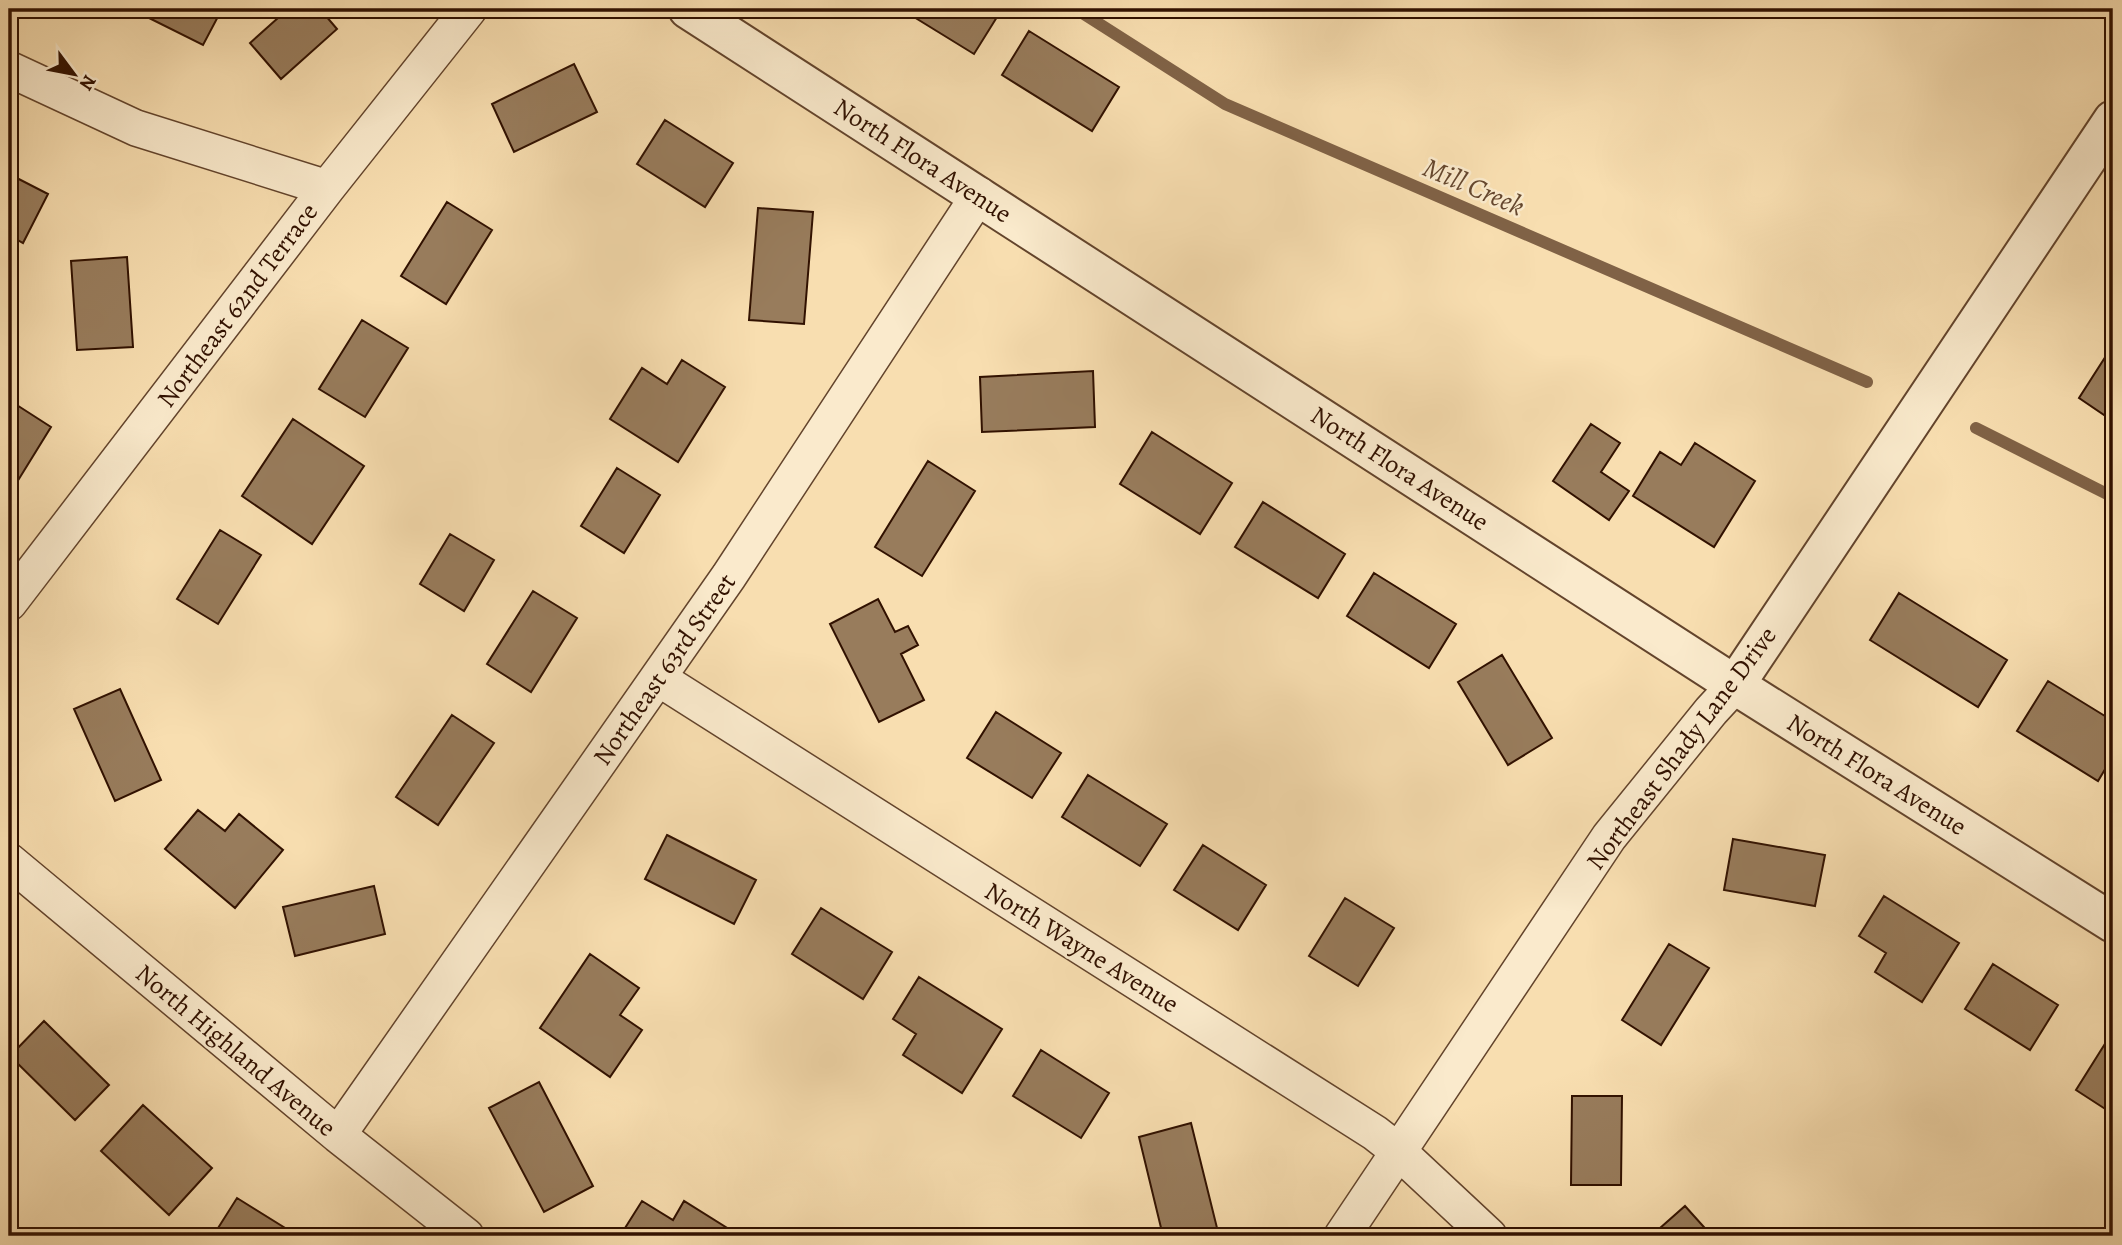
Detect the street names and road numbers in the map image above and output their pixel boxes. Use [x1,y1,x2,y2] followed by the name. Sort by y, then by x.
[827,90,1019,231] street label: North Flora Avenue
[149,196,326,415] street label: Northeast 62nd Terrace
[1304,398,1496,539] street label: North Flora Avenue
[585,566,744,772] street label: Northeast 63rd Street
[1578,619,1785,877] street label: Northeast Shady Lane Drive
[1780,705,1973,844] street label: North Flora Avenue
[978,874,1185,1021] street label: North Wayne Avenue
[128,956,343,1145] street label: North Highland Avenue

